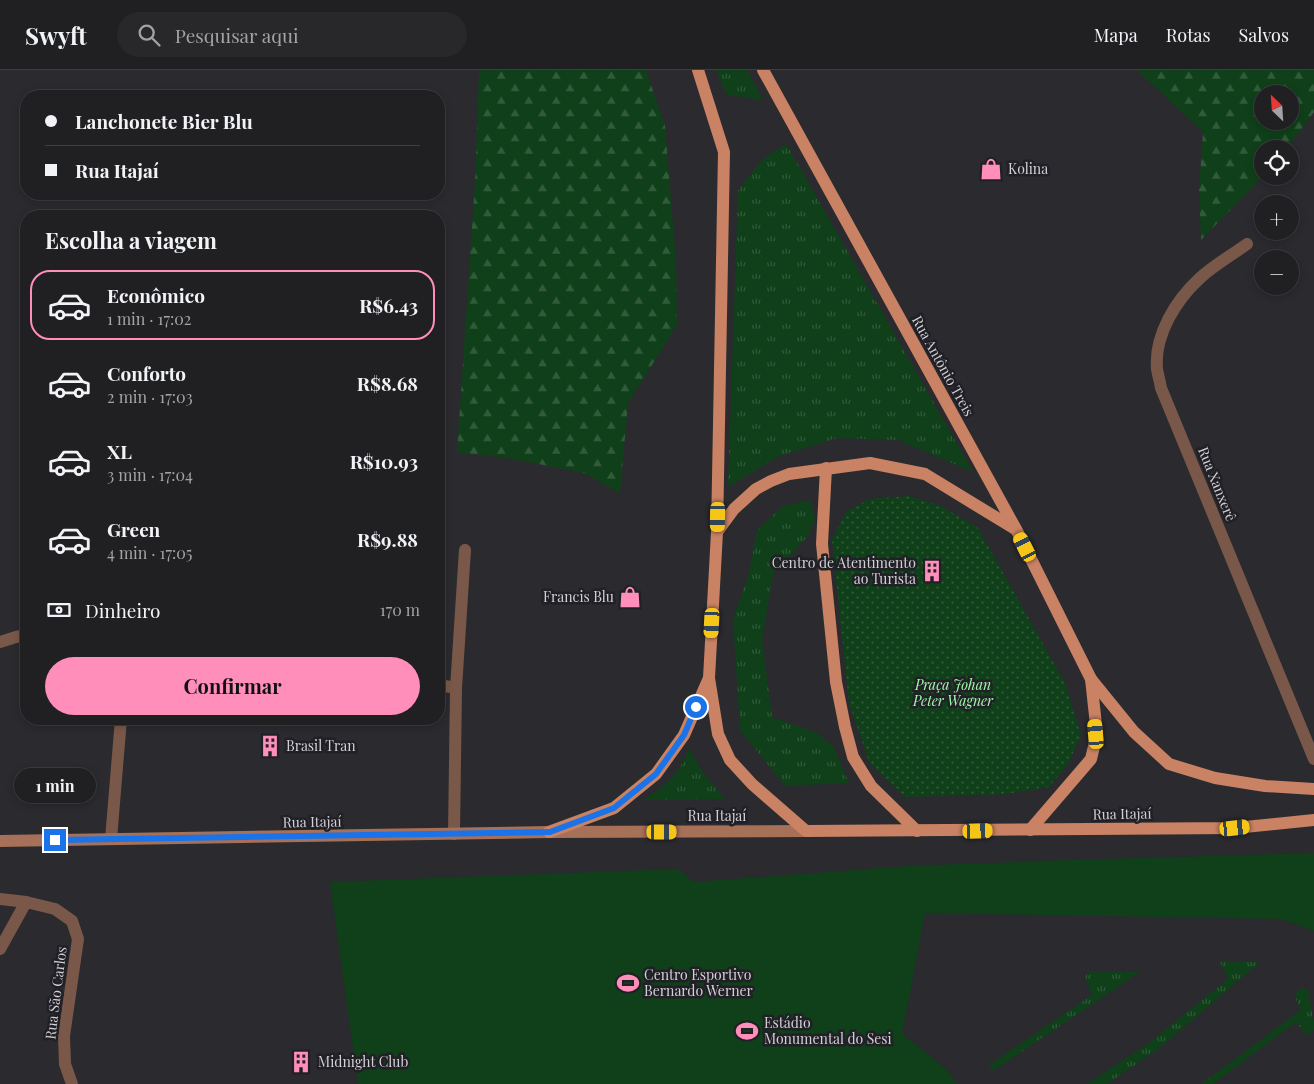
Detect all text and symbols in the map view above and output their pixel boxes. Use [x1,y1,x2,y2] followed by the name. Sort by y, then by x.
[117,12,467,57] search box
[25,19,87,51] text: Swyft
[135,21,163,49] icon: search
[175,22,299,48] text: Pesquisar aqui
[1094,23,1138,47] text: Mapa
[1166,23,1211,47] text: Rotas
[1239,23,1289,47] text: Salvos
[1254,85,1299,130] north arrow
[1254,85,1299,295] map controls
[75,108,253,134] text: Lanchonete Bier Blu
[1254,140,1299,185] button: locate
[978,156,1004,182] shop icon: Kolina
[75,157,159,183] text: Rua Itajaí
[1008,159,1048,178] place label: Kolina
[1254,195,1299,240] button: +
[45,225,217,255] text: Escolha a viagem
[1254,250,1299,295] button: −
[107,282,205,308] text: Econômico
[47,283,92,328] icon: car
[359,292,418,318] text: R$6.43
[107,308,191,329] text: 1 min · 17:02
[908,312,979,419] street label: Rua Antônio Treis
[107,360,186,386] text: Conforto
[47,361,92,406] icon: car
[357,370,418,396] text: R$8.68
[107,386,193,407] text: 2 min · 17:03
[107,438,132,464] text: XL
[47,439,92,484] icon: car
[1194,444,1241,524] street label: Rua Xanxerê
[350,448,418,474] text: R$10.93
[107,464,193,485] text: 3 min · 17:04
[710,502,725,532] car
[107,516,160,542] text: Green
[47,517,92,562] icon: car
[357,526,418,552] text: R$9.88
[1011,530,1038,564] car
[107,542,192,563] text: 4 min · 17:05
[772,553,916,588] place label: Centro de Atentimento ao Turista
[919,558,945,584] building icon: Centro de Atentimento ao Turista
[617,584,643,610] shop icon: Francis Blu
[543,587,614,606] place label: Francis Blu
[45,596,73,624] icon: cash
[85,597,161,623] text: Dinheiro
[380,599,420,620] text: 170 m
[703,608,720,638] car
[45,657,420,715] button: Confirmar
[912,675,994,710] park label: Praça Johan Peter Wagner
[685,696,707,718] route start
[1087,718,1104,750] car
[257,733,283,759] building icon: Brasil Tran
[286,736,356,755] place label: Brasil Tran
[14,768,96,802] callout: 1 min
[35,775,75,796] text: 1 min
[1092,803,1152,824] street label: Rua Itajaí
[688,806,746,825] street label: Rua Itajaí
[282,811,342,832] street label: Rua Itajaí
[1219,819,1250,837] car
[962,823,993,839] car
[647,825,677,840] car
[44,829,66,851] route end
[40,945,71,1041] street label: Rua São Carlos
[644,965,754,1000] place label: Centro Esportivo Bernardo Werner
[615,970,641,996] sports icon: Centro Esportivo Bernardo Werner
[764,1013,892,1048] place label: Estádio Monumental do Sesi
[734,1018,760,1044] sports icon: Estádio Monumental do Sesi
[288,1049,314,1075] building icon: Midnight Club
[318,1052,408,1071] place label: Midnight Club

